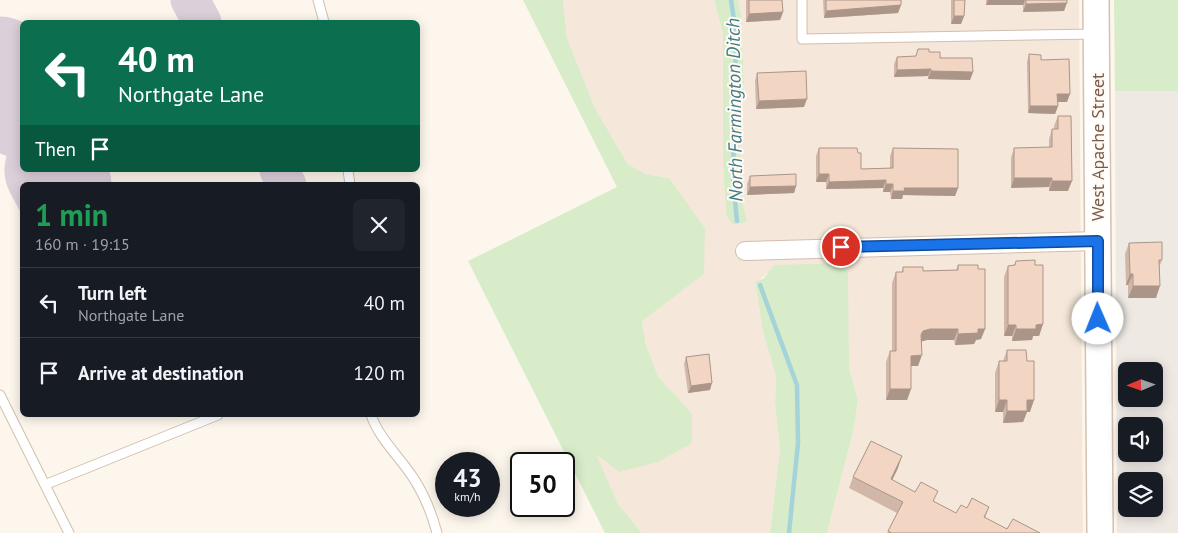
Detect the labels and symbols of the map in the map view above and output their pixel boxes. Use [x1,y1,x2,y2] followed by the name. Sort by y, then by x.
[720,18,748,202] water label: North Farmington Ditch
[1086,73,1109,221] street label: West Apache Street
[820,226,862,268] pin
[1071,292,1123,344] position arrow
[1118,362,1162,408] north arrow
[510,452,575,517] speed limit sign: 50

